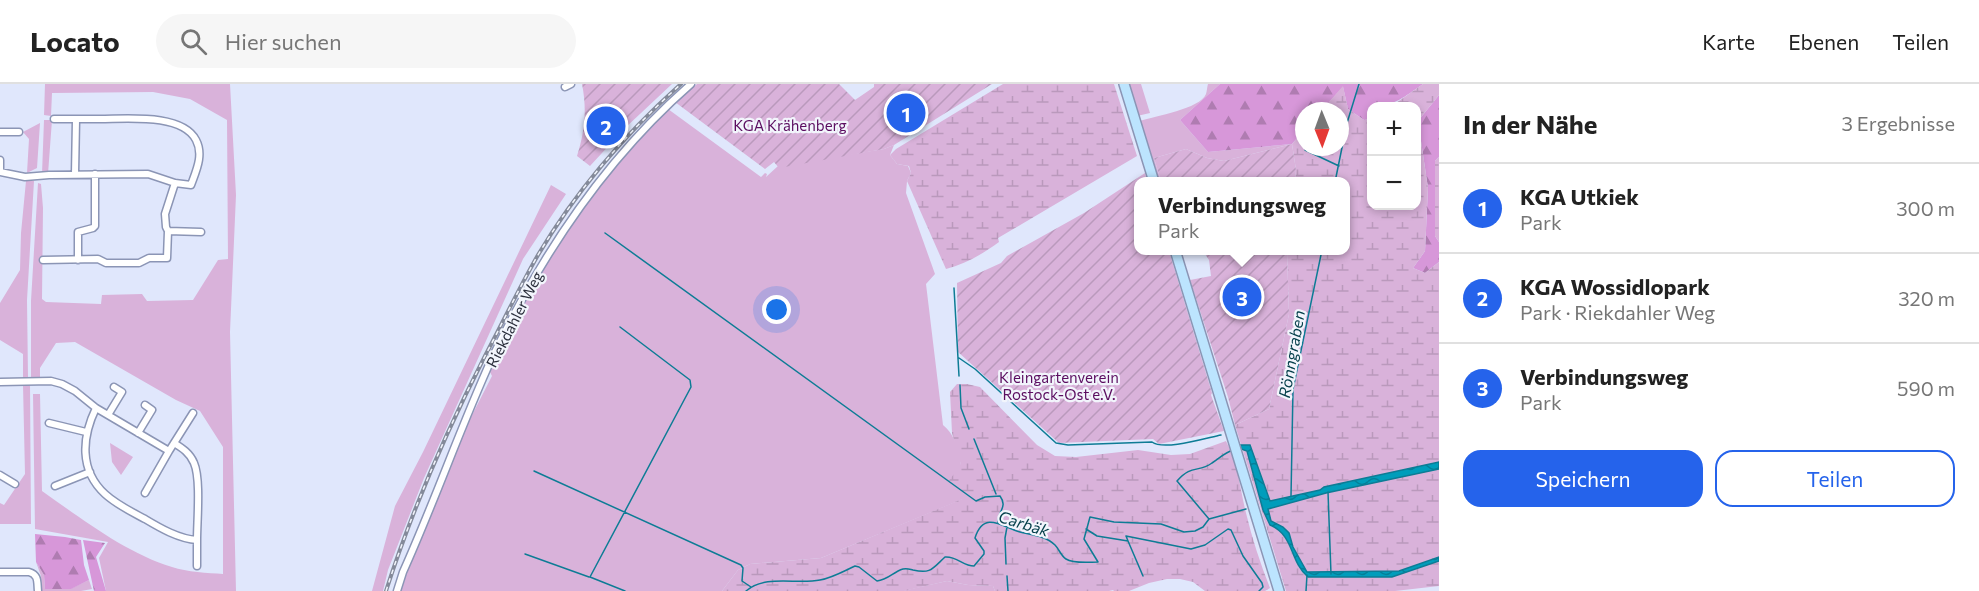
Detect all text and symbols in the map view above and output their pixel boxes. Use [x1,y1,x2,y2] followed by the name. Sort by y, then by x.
[156,14,576,68] search box
[30,24,120,58] text: Locato
[177,25,210,58] icon: search
[225,28,342,55] text: Hier suchen
[1702,29,1755,54] text: Karte
[1788,29,1859,54] text: Ebenen
[1892,29,1949,54] text: Teilen
[886,90,926,135] pin: 1
[1295,102,1349,156] north arrow
[1367,102,1421,210] map controls
[1367,102,1421,156] button: +
[586,104,626,148] pin: 2
[1463,108,1598,139] text: In der Nähe
[1842,111,1955,135] text: 3 Ergebnisse
[733,116,847,134] park label: KGA Krähenberg
[1367,156,1421,210] button: −
[1134,177,1350,255] popup
[1520,183,1639,210] text: KGA Utkiek
[1158,191,1326,218] text: Verbindungsweg
[1478,196,1487,220] text: 1
[1896,196,1955,220] text: 300 m
[1520,210,1562,234] text: Park
[1158,218,1200,242] text: Park
[482,268,546,370] street label: Riekdahler Weg
[1520,273,1710,300] text: KGA Wossidlopark
[1222,274,1262,320] pin: 3
[1477,286,1488,310] text: 2
[1898,286,1955,310] text: 320 m
[762,295,791,324] your location
[1520,300,1715,324] text: Park · Riekdahler Weg
[1274,309,1308,399] water label: Rönngraben
[1520,363,1688,390] text: Verbindungsweg
[999,368,1119,403] park label: Kleingartenverein Rostock-Ost e.V.
[1477,376,1488,400] text: 3
[1897,376,1955,400] text: 590 m
[1520,390,1562,414] text: Park
[1463,450,1703,507] button: Speichern
[1715,450,1955,507] button: Teilen
[996,506,1052,540] water label: Carbäk

